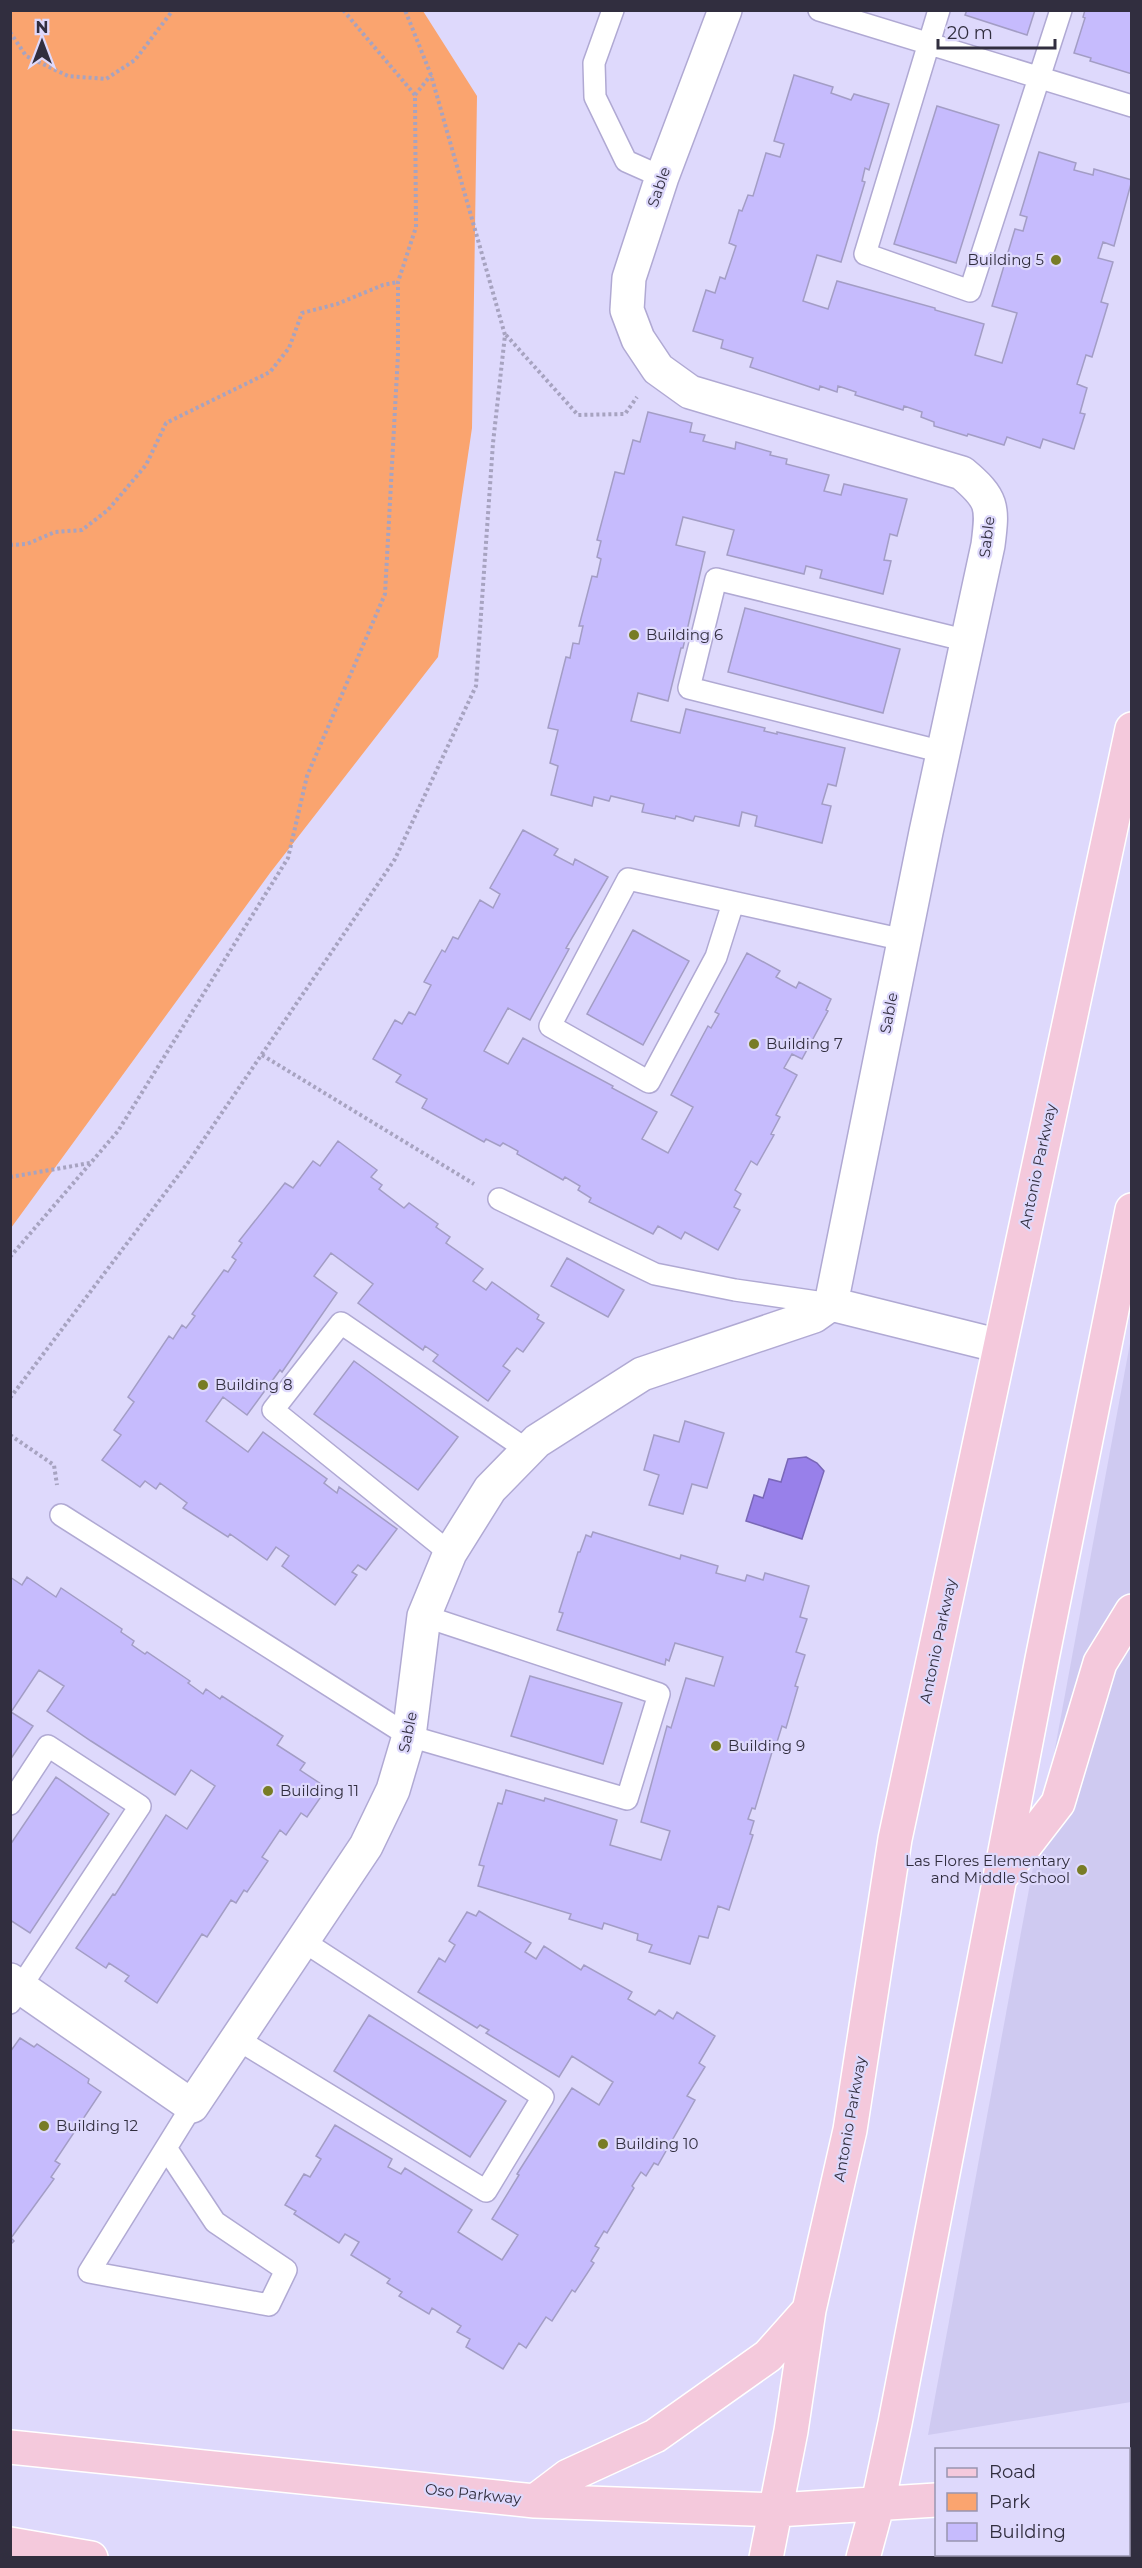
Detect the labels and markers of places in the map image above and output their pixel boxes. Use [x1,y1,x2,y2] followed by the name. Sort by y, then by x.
[967,250,1044,269] place label: Building 5
[1049,253,1063,267] marker: Building 5
[646,625,723,644] place label: Building 6
[627,628,641,642] marker: Building 6
[766,1034,843,1053] place label: Building 7
[747,1037,761,1051] marker: Building 7
[215,1375,293,1394] place label: Building 8
[196,1378,210,1392] marker: Building 8
[728,1736,805,1755] place label: Building 9
[709,1739,723,1753] marker: Building 9
[280,1781,359,1800] place label: Building 11
[261,1784,275,1798] marker: Building 11
[905,1851,1071,1887] place label: Las Flores Elementary and Middle School
[1075,1863,1089,1877] marker: Las Flores Elementary and Middle School
[56,2116,138,2135] place label: Building 12
[37,2119,51,2133] marker: Building 12
[615,2134,698,2153] place label: Building 10
[596,2137,610,2151] marker: Building 10

